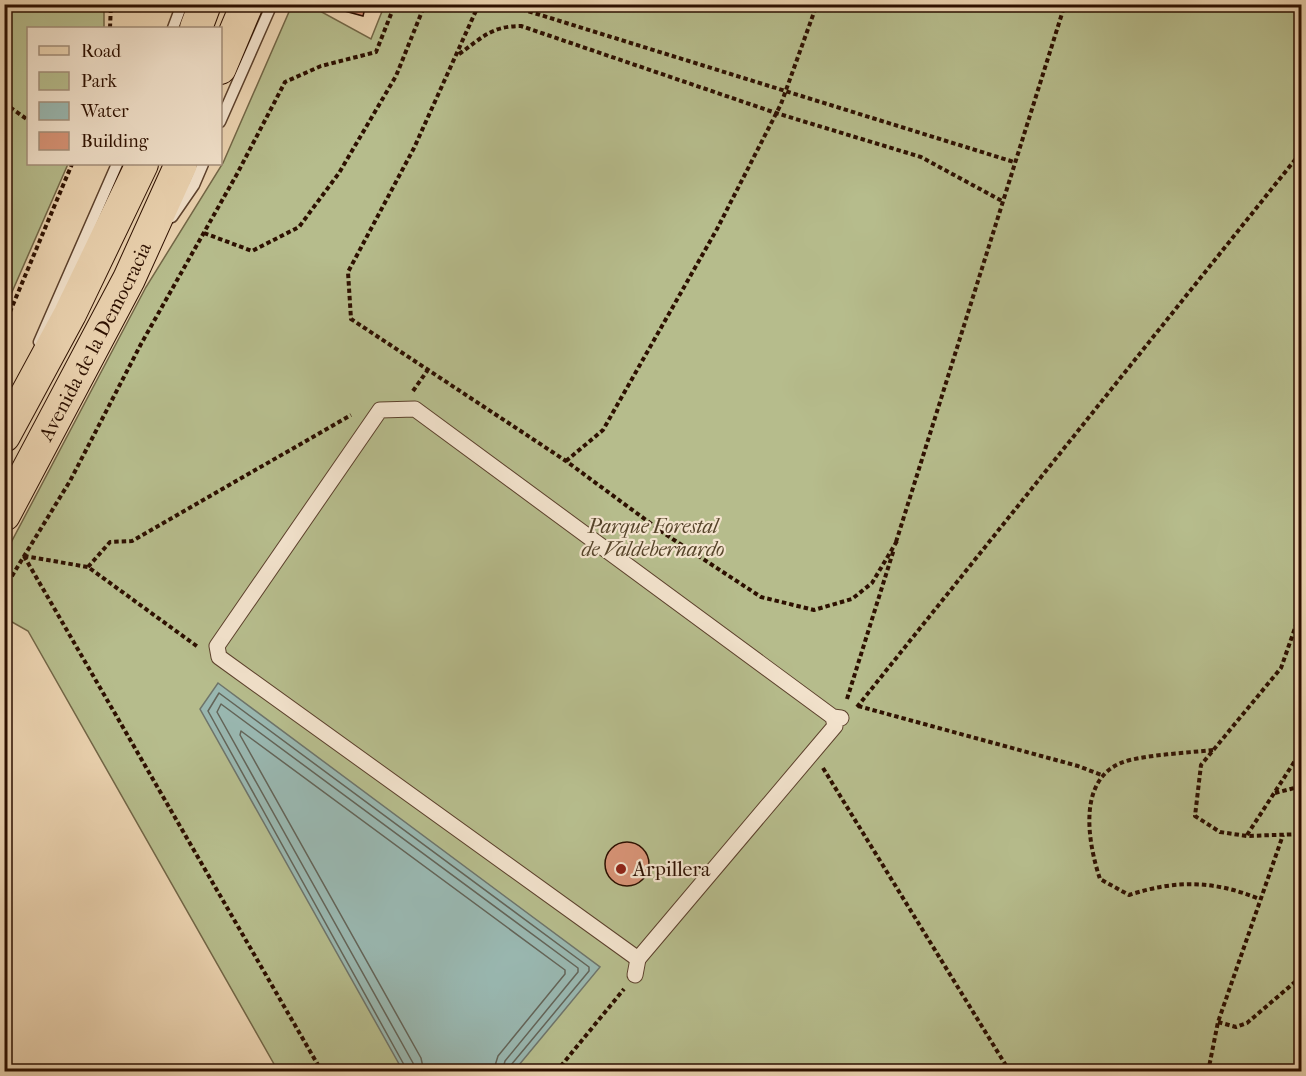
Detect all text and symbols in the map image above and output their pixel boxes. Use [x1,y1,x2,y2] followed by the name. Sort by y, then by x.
[27,27,222,165] legend
[81,41,121,62] text: Road
[81,71,118,92] text: Park
[80,101,129,122] text: Water
[81,131,149,152] text: Building
[34,238,156,446] street label: Avenida de la Democracia
[581,515,725,561] park label: Parque Forestal de Valdebernardo
[632,858,711,881] place label: Arpillera
[614,862,628,876] marker: Arpillera

